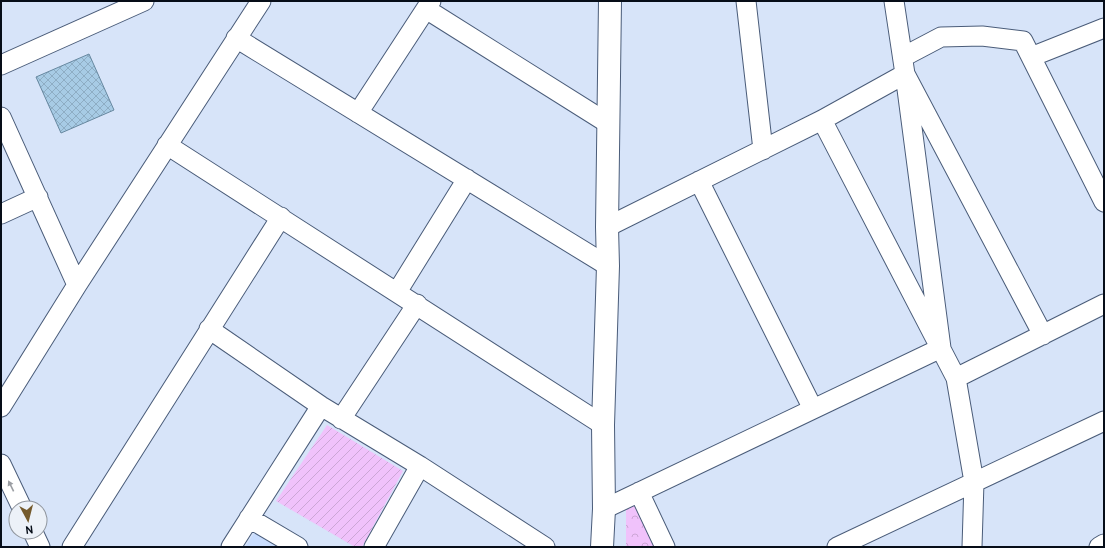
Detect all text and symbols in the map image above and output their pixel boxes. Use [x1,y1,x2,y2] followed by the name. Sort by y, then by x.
[8,481,14,492] one-way arrow
[8,500,48,540] north arrow
[24,522,34,536] text: N

